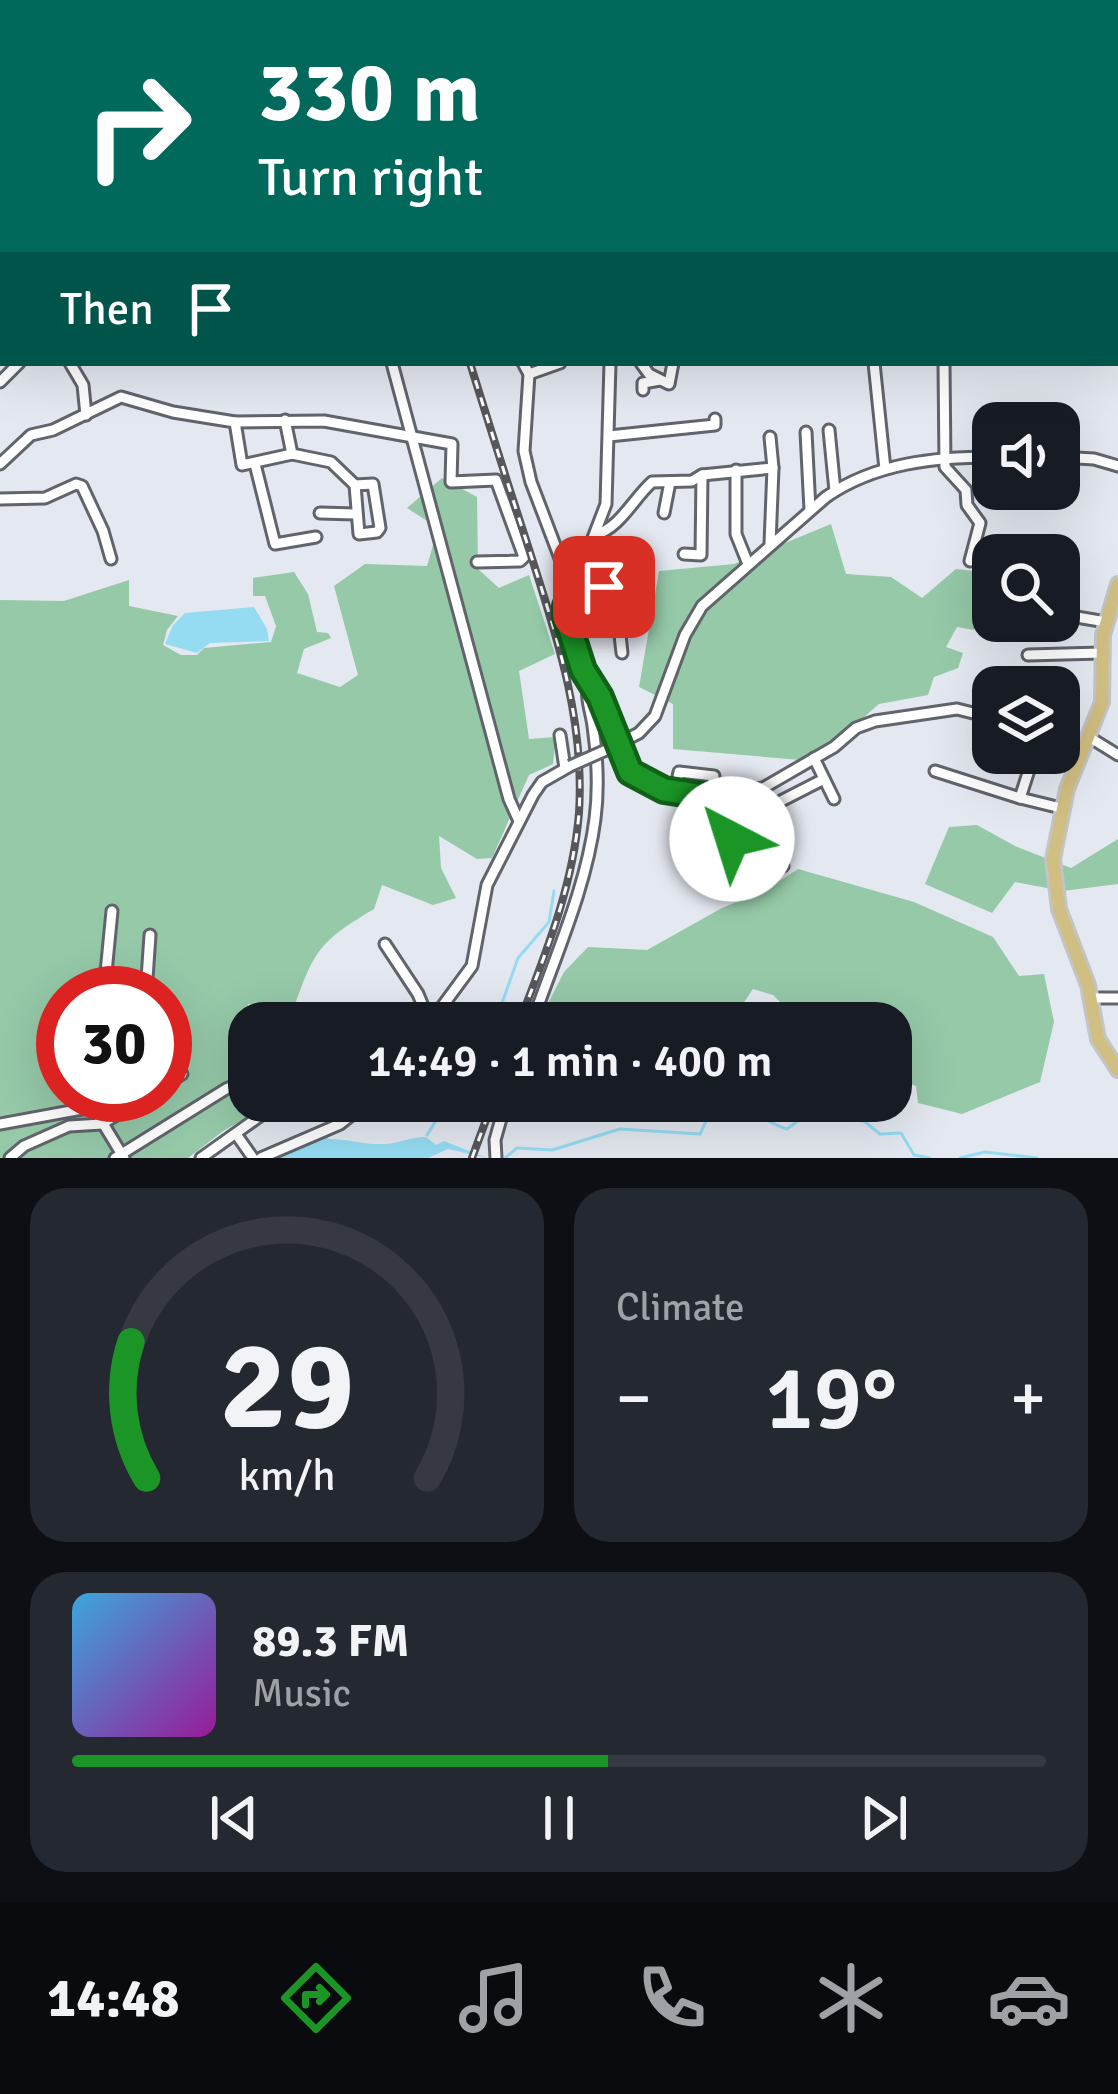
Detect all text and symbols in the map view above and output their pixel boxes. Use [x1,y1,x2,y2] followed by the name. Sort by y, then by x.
[258,41,480,145] text: 330 m
[60,48,216,204] icon: right
[258,144,483,211] text: Turn right
[178,276,244,342] icon: arrive
[60,282,154,337] text: Then
[972,402,1080,774] map controls
[972,402,1080,510] button: sound
[972,534,1080,642] button: search
[553,536,655,638] pin
[571,554,637,620] icon: arrive
[972,666,1080,774] button: layers
[669,776,795,902] position arrow
[36,966,192,1122] speed limit sign: 30
[368,1034,772,1089] text: 14:49 · 1 min · 400 m
[616,1283,745,1331] text: Climate
[220,1310,354,1463] text: 29
[765,1343,897,1454] text: 19°
[616,1358,652,1439] text: −
[1010,1358,1046,1439] text: +
[238,1450,336,1503] text: km/h
[252,1614,409,1669] text: 89.3 FM
[252,1669,351,1717] text: Music
[201,1785,267,1851] icon: previous
[526,1785,592,1851] icon: pause
[851,1785,917,1851] icon: next
[274,1956,358,2040] icon: directions
[452,1956,536,2040] icon: music
[630,1956,714,2040] icon: phone
[809,1956,893,2040] icon: climate
[987,1956,1071,2040] icon: car
[47,1965,180,2032] text: 14:48

